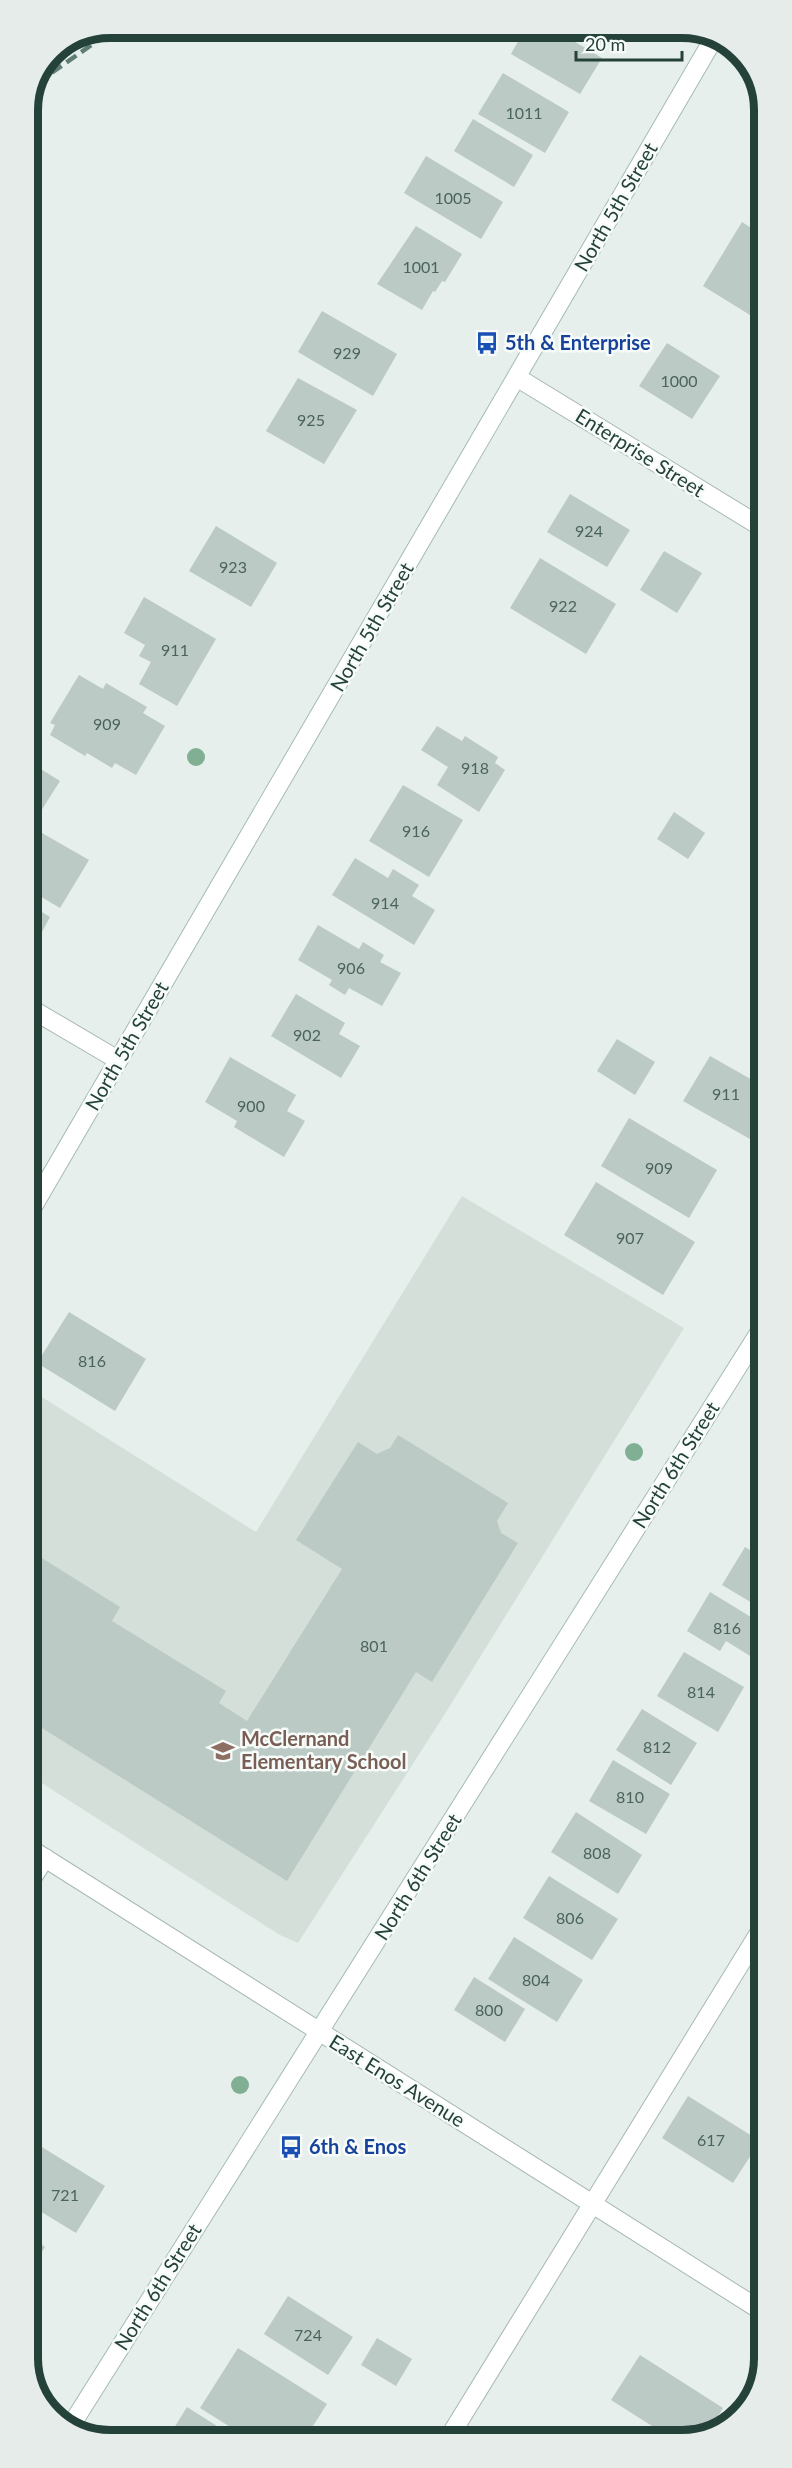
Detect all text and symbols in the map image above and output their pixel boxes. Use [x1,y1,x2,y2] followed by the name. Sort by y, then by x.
[576,24,682,62] scale bar
[585,33,625,55] text: 20 m
[505,103,543,122] house number: 1011
[569,138,662,275] street label: North 5th Street
[434,188,472,207] house number: 1005
[402,257,440,276] house number: 1001
[474,330,500,356] bus stop icon: 5th & Enterprise
[505,330,651,354] place label: 5th & Enterprise
[333,343,361,362] house number: 929
[660,371,698,390] house number: 1000
[572,403,709,501] street label: Enterprise Street
[297,410,325,429] house number: 925
[575,521,603,540] house number: 924
[219,557,247,576] house number: 923
[325,558,418,695] street label: North 5th Street
[549,596,577,615] house number: 922
[161,640,189,659] house number: 911
[93,714,121,733] house number: 909
[461,758,489,777] house number: 918
[402,821,430,840] house number: 916
[371,893,399,912] house number: 914
[337,958,365,977] house number: 906
[80,977,173,1114] street label: North 5th Street
[293,1025,321,1044] house number: 902
[712,1084,740,1103] house number: 911
[237,1096,265,1115] house number: 900
[645,1158,673,1177] house number: 909
[616,1228,644,1247] house number: 907
[78,1351,106,1370] house number: 816
[627,1397,724,1532] street label: North 6th Street
[713,1618,741,1637] house number: 816
[360,1636,388,1655] house number: 801
[687,1682,715,1701] house number: 814
[241,1726,406,1773] place label: McClernand Elementary School
[643,1737,671,1756] house number: 812
[210,1738,236,1764] school or university icon: McClernand Elementary School
[616,1787,644,1806] house number: 810
[369,1809,466,1944] street label: North 6th Street
[583,1843,611,1862] house number: 808
[556,1908,584,1927] house number: 806
[522,1970,550,1989] house number: 804
[475,2000,503,2019] house number: 800
[325,2029,470,2132] street label: East Enos Avenue
[697,2130,725,2149] house number: 617
[278,2134,304,2160] bus stop icon: 6th & Enos
[309,2134,407,2158] place label: 6th & Enos
[51,2185,79,2204] house number: 721
[109,2219,206,2354] street label: North 6th Street
[294,2325,322,2344] house number: 724

